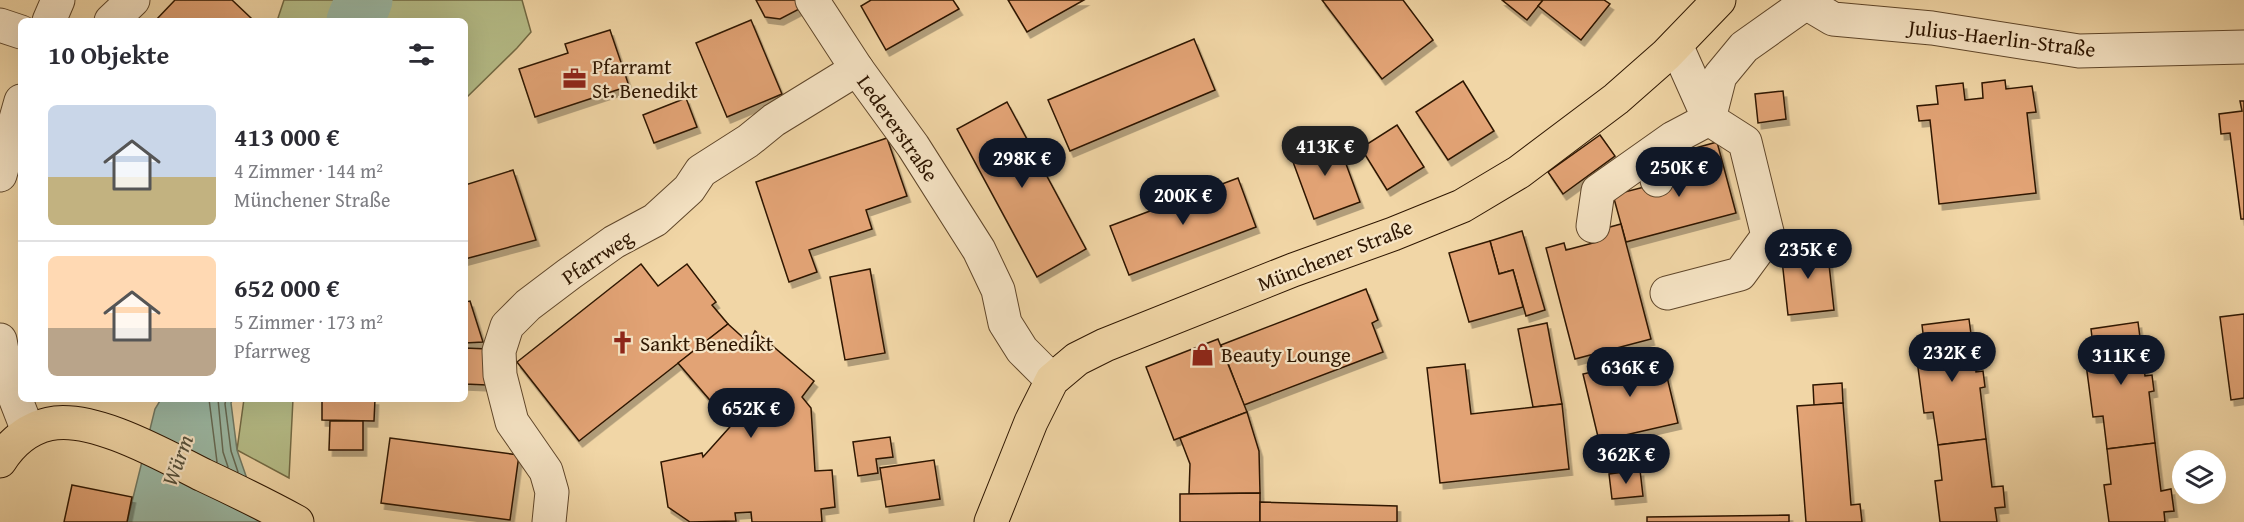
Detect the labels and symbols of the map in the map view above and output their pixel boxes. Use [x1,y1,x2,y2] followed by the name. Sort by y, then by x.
[1904,11,2097,65] street label: Julius-Haerlin-Straße
[592,51,699,106] place label: Pfarramt St. Benedikt
[561,65,587,91] office icon: Pfarramt St. Benedikt
[850,68,946,188] street label: Ledererstraße
[1276,126,1374,177] pin: 413K €
[973,138,1071,189] pin: 298K €
[1630,147,1728,198] pin: 250K €
[1134,175,1232,226] pin: 200K €
[1253,211,1417,299] street label: Münchener Straße
[555,221,639,292] street label: Pfarrweg
[1759,229,1857,280] pin: 235K €
[640,328,774,359] place label: Sankt Benedikt
[609,330,635,356] church icon: Sankt Benedikt
[1903,332,2001,383] pin: 232K €
[2072,335,2170,386] pin: 311K €
[1221,339,1351,370] place label: Beauty Lounge
[1190,341,1216,367] shop icon: Beauty Lounge
[1581,347,1679,398] pin: 636K €
[702,388,800,439] pin: 652K €
[153,430,201,490] water label: Würm
[1577,434,1675,485] pin: 362K €

